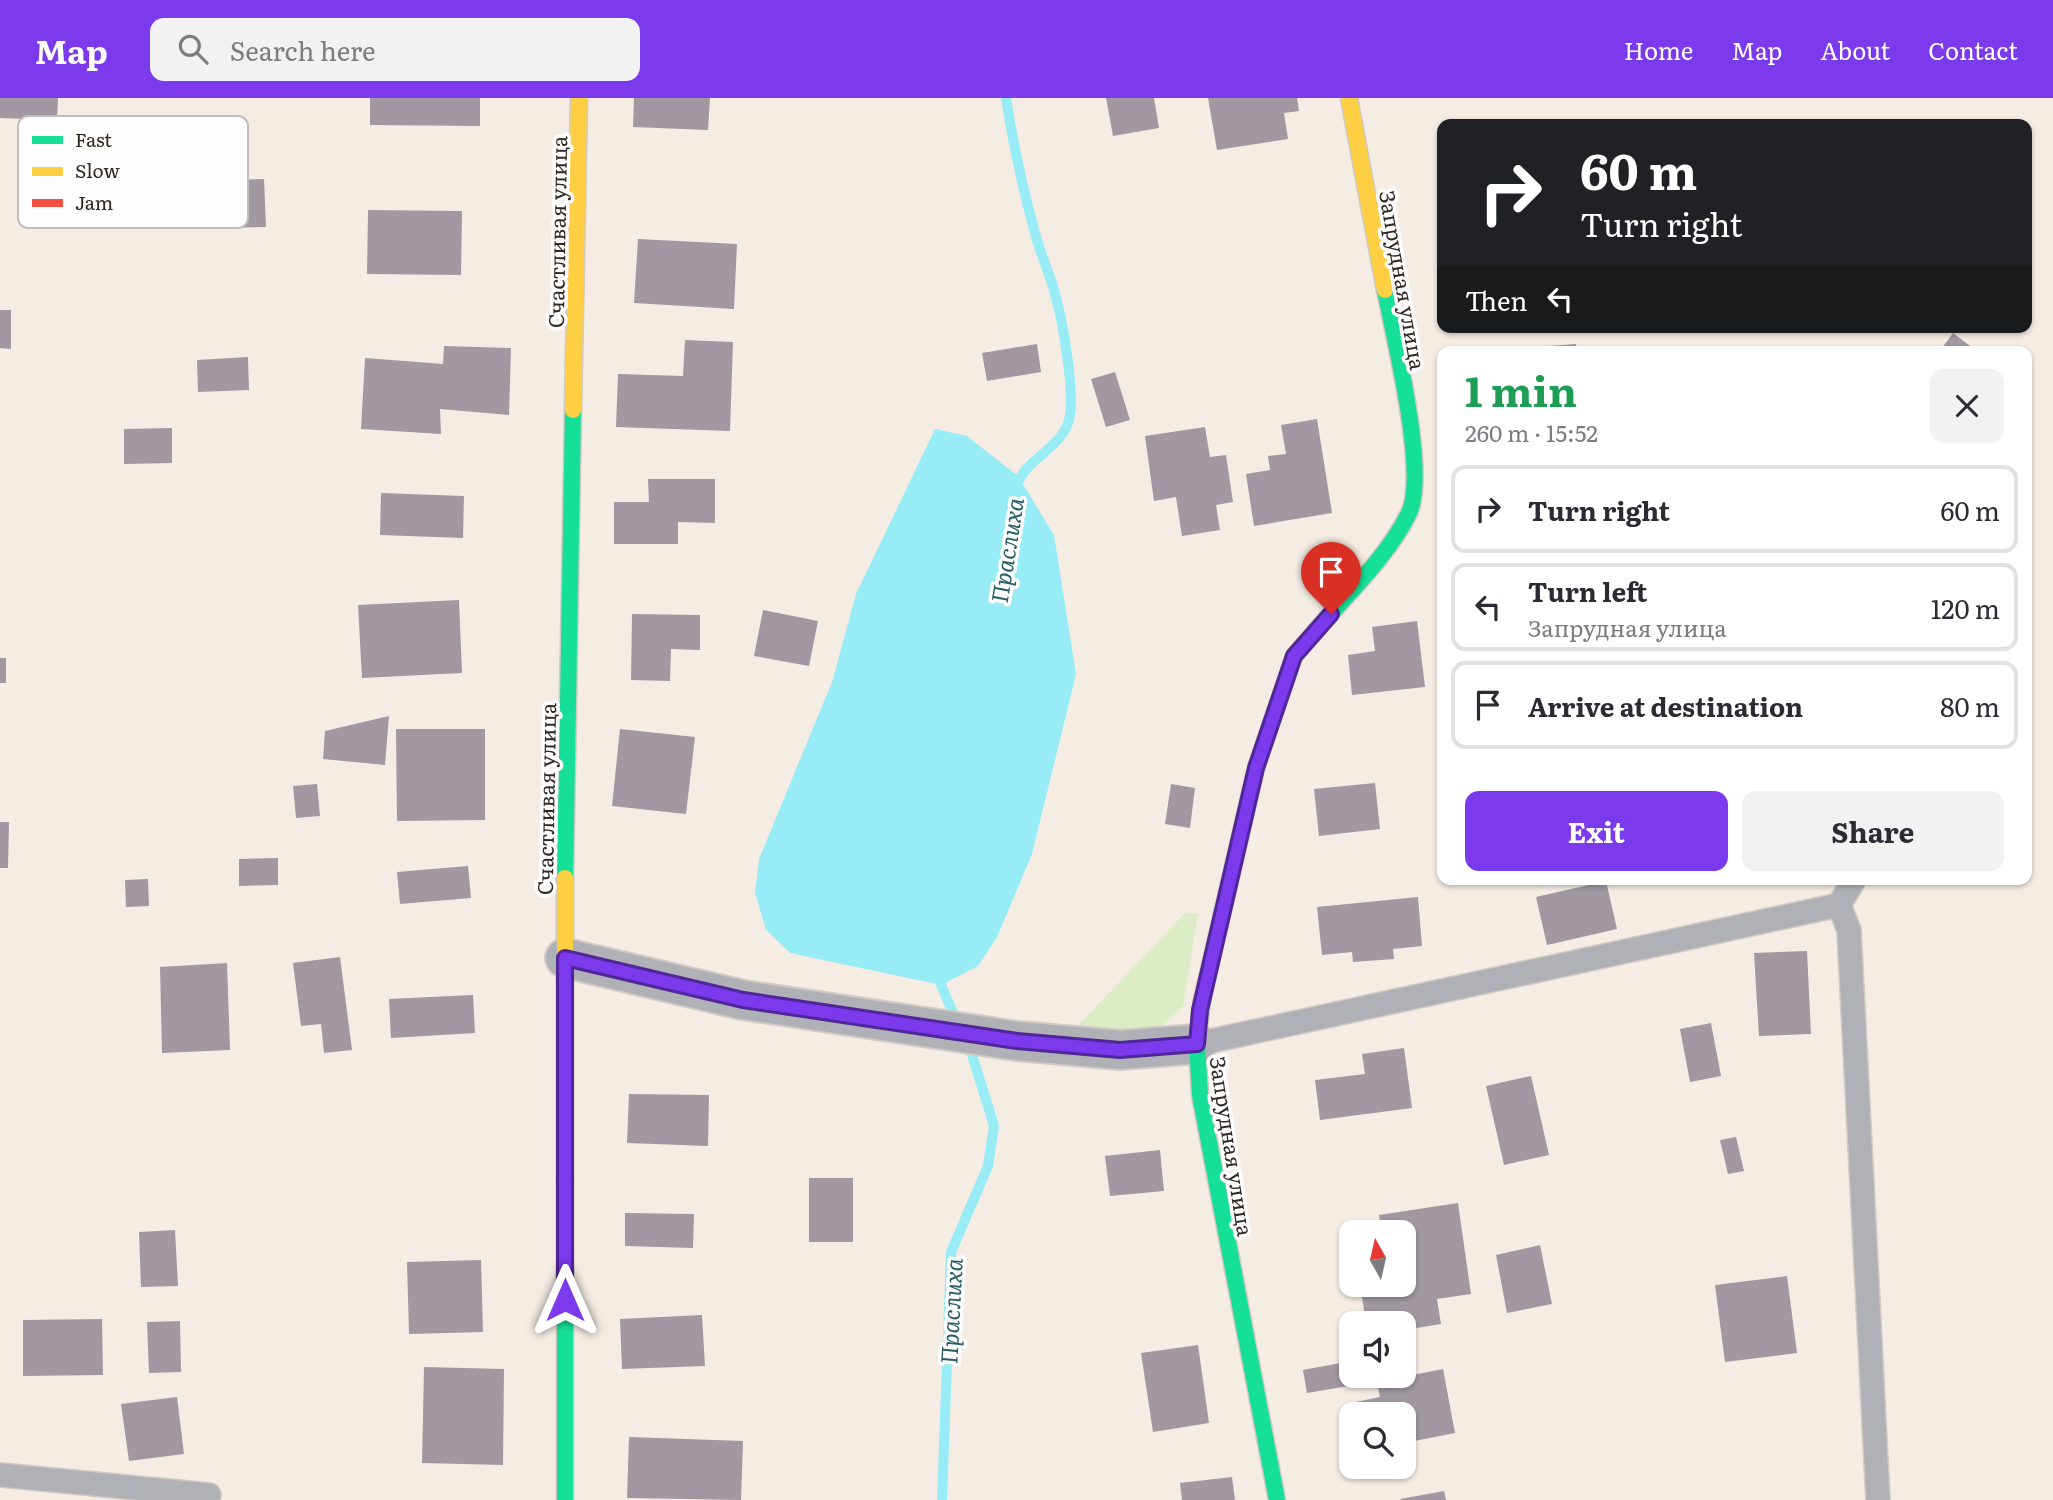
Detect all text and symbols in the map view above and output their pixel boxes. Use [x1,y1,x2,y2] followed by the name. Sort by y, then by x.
[150,18,640,81] search box
[35,25,108,74] text: Map
[174,30,212,68] icon: search
[230,30,376,69] text: Search here
[1624,32,1693,67] text: Home
[1731,32,1782,67] text: Map
[1820,32,1890,67] text: About
[1928,32,2018,67] text: Contact
[18,116,248,228] legend
[75,125,112,153] text: Fast
[1580,132,1697,205] text: 60 m
[539,135,573,328] street label: Счастливая улица
[1465,147,1556,238] icon: right
[75,156,120,184] text: Slow
[75,188,113,216] text: Jam
[1373,188,1435,373] street label: Запрудная улица
[1580,199,1742,247] text: Turn right
[1465,280,1527,319] text: Then
[1541,280,1579,318] icon: left
[1465,358,1577,420] text: 1 min
[1930,369,2004,443] button: close
[1465,415,1598,449] text: 260 m · 15:52
[1469,490,1507,528] icon: right
[1528,490,1670,529] text: Turn right
[1941,490,2000,529] text: 60 m
[981,495,1031,605] water label: Праслиха
[1301,542,1361,614] pin
[1312,553,1350,591] icon: arrive
[1528,571,1647,610] text: Turn left
[1469,588,1507,626] icon: left
[1931,588,2000,627] text: 120 m
[1528,610,1727,644] text: Запрудная улица
[1469,686,1507,724] icon: arrive
[1528,686,1803,725] text: Arrive at destination
[1940,686,2000,725] text: 80 m
[528,702,562,895] street label: Счастливая улица
[1465,791,1728,871] button: Exit
[1742,791,2004,871] button: Share
[1204,1054,1263,1239] street label: Запрудная улица
[1339,1220,1416,1297] north arrow
[1339,1220,1416,1479] map controls
[930,1257,970,1365] water label: Праслиха
[528,1263,602,1337] position arrow
[1339,1311,1416,1388] button: sound
[1339,1402,1416,1479] button: search

